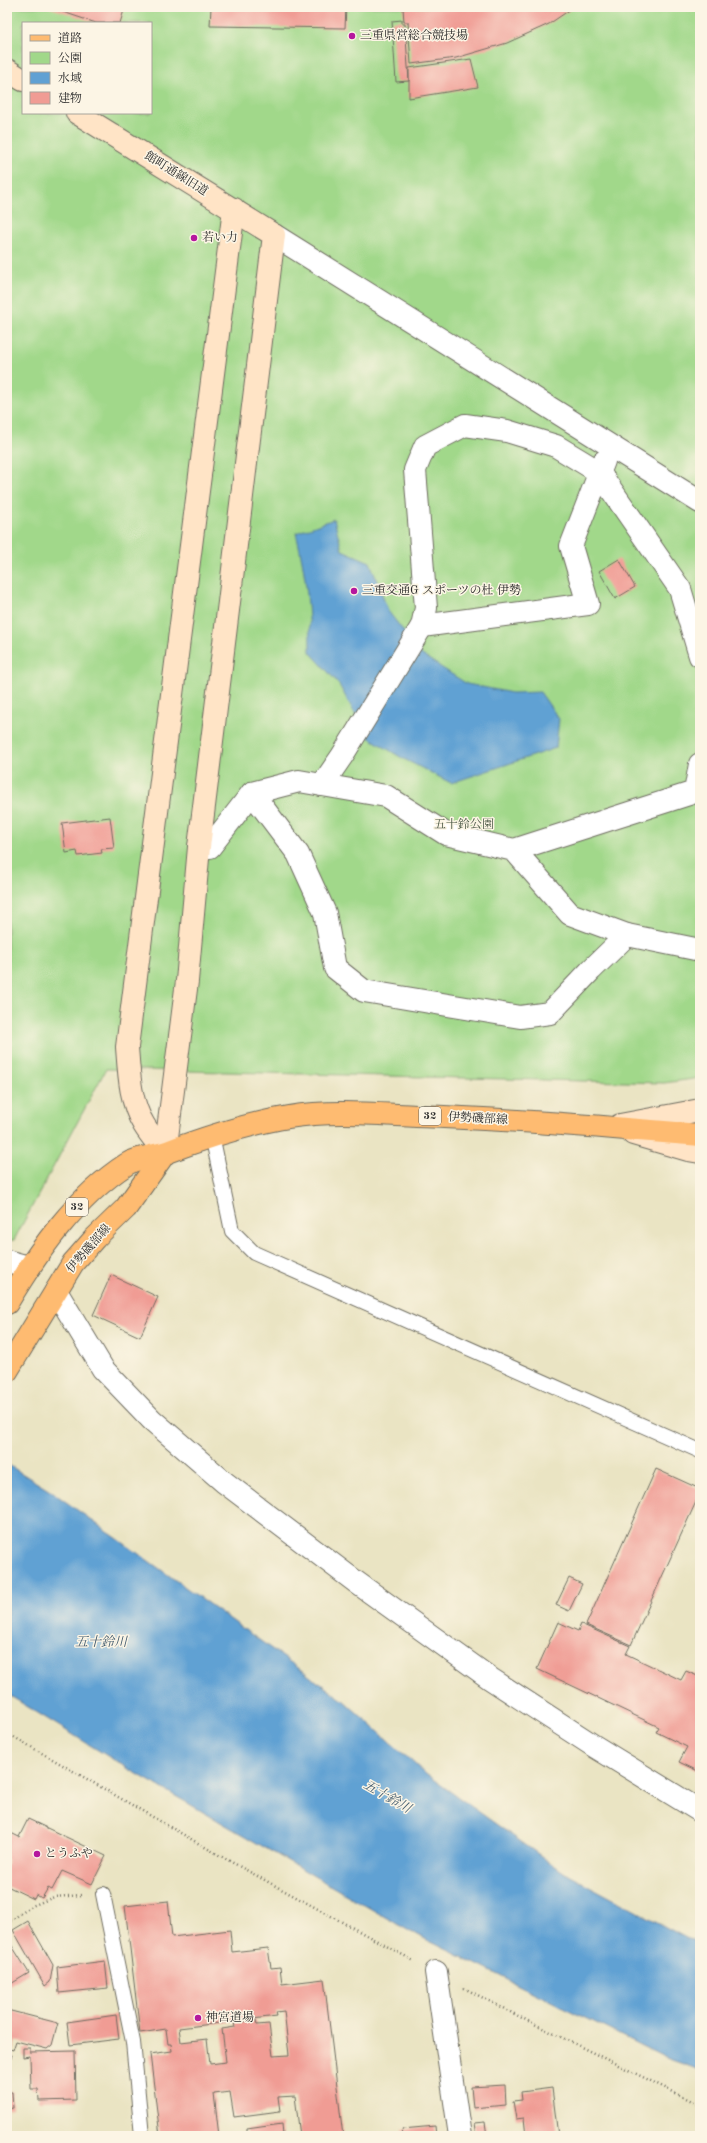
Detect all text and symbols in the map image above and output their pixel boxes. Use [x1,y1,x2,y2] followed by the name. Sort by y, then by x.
[22,22,152,114] legend
[360,28,468,42] place label: 三重県営総合競技場
[58,31,82,45] text: 道路
[347,31,357,41] marker: 三重県営総合競技場
[58,52,82,65] text: 公園
[58,71,82,85] text: 水域
[58,91,82,105] text: 建物
[142,148,211,198] street label: 館町通線旧道
[202,230,238,244] place label: 若い力
[189,233,199,243] marker: 若い力
[362,583,521,597] place label: 三重交通G スポーツの杜 伊勢
[349,586,359,596] marker: 三重交通G スポーツの杜 伊勢
[434,817,494,831] park label: 五十鈴公園
[419,1107,441,1125] road number: 32
[448,1109,508,1127] street label: 伊勢磯部線
[66,1198,88,1216] road number: 32
[63,1221,113,1276] street label: 伊勢磯部線
[75,1635,129,1649] water label: 五十鈴川
[361,1778,415,1817] water label: 五十鈴川
[45,1847,93,1860] place label: とうふや
[32,1849,42,1859] marker: とうふや
[206,2010,254,2024] place label: 神宮道場
[193,2013,203,2023] marker: 神宮道場

